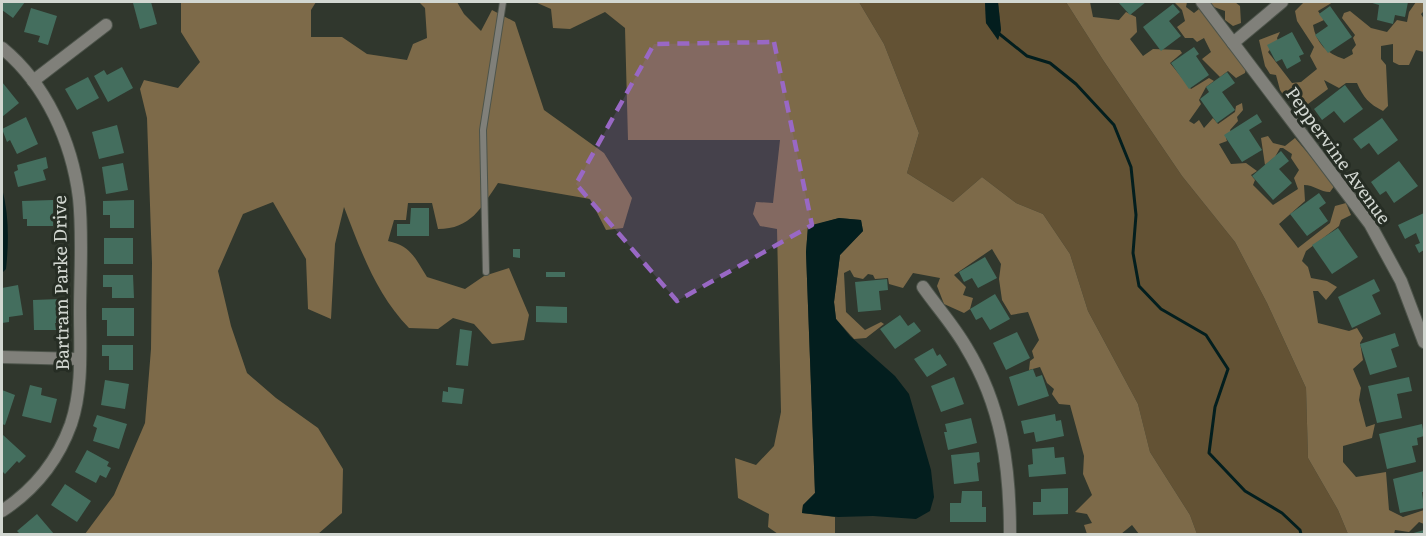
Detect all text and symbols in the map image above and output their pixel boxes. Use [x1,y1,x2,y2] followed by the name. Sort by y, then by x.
[1280,81,1398,229] street label: Peppervine Avenue
[45,195,75,371] street label: Bartram Parke Drive

